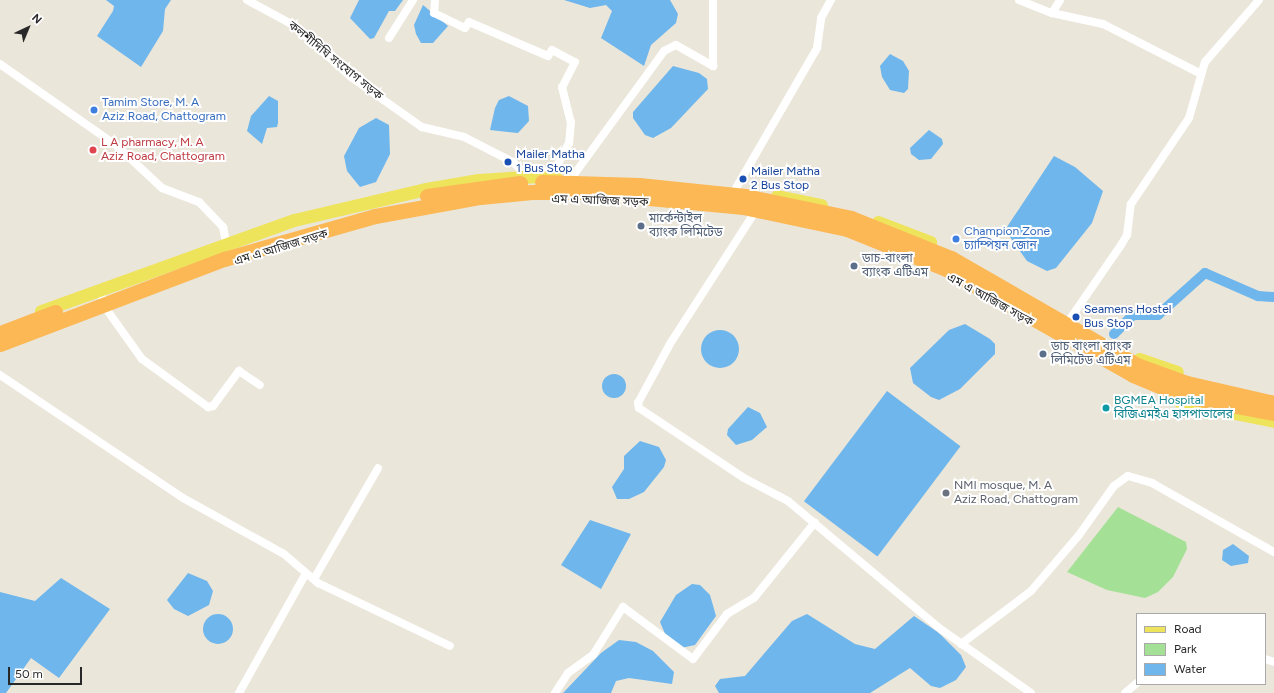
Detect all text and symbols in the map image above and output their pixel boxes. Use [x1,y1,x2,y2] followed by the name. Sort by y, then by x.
[8,8,48,48] north arrow
[29,11,44,27] text: N
[285,18,385,104] street label: কলশীদিঘি সংযোগ সড়ক
[102,96,226,124] place label: Tamim Store, M. A Aziz Road, Chattogram
[89,105,99,115] marker: Tamim Store, M. A Aziz Road, Chattogram
[101,136,225,164] place label: L A pharmacy, M. A Aziz Road, Chattogram
[88,145,98,155] marker: L A pharmacy, M. A Aziz Road, Chattogram
[516,148,585,176] place label: Mailer Matha 1 Bus Stop
[503,157,513,167] marker: Mailer Matha 1 Bus Stop
[751,165,820,193] place label: Mailer Matha 2 Bus Stop
[738,174,748,184] marker: Mailer Matha 2 Bus Stop
[551,192,649,210] street label: এম এ আজিজ সড়ক
[649,212,722,240] place label: মার্কেন্টাইল ব্যাংক লিমিটেড
[636,221,646,231] marker: মার্কেন্টাইল ব্যাংক লিমিটেড
[964,225,1050,253] place label: Champion Zone চ্যাম্পিয়ন জোন
[232,227,330,269] street label: এম এ আজিজ সড়ক
[951,234,961,244] marker: Champion Zone চ্যাম্পিয়ন জোন
[862,252,928,280] place label: ডাচ-বাংলা ব্যাংক এটিএম
[849,261,859,271] marker: ডাচ-বাংলা ব্যাংক এটিএম
[944,270,1036,330] street label: এম এ আজিজ সড়ক
[1084,303,1171,331] place label: Seamens Hostel Bus Stop
[1071,312,1081,322] marker: Seamens Hostel Bus Stop
[1051,340,1131,368] place label: ডাচ বাংলা ব্যাংক লিমিটেড এটিএম
[1038,349,1048,359] marker: ডাচ বাংলা ব্যাংক লিমিটেড এটিএম
[1114,394,1233,422] place label: BGMEA Hospital বিজিএমইএ হাসপাতালের
[1101,403,1111,413] marker: BGMEA Hospital বিজিএমইএ হাসপাতালের
[954,479,1078,507] place label: NMI mosque, M. A Aziz Road, Chattogram
[941,488,951,498] marker: NMI mosque, M. A Aziz Road, Chattogram
[1136,613,1266,685] legend
[1174,622,1202,636] text: Road
[1174,642,1197,656] text: Park
[10,659,84,685] scale bar
[1174,662,1206,676] text: Water
[15,667,43,681] text: 50 m

